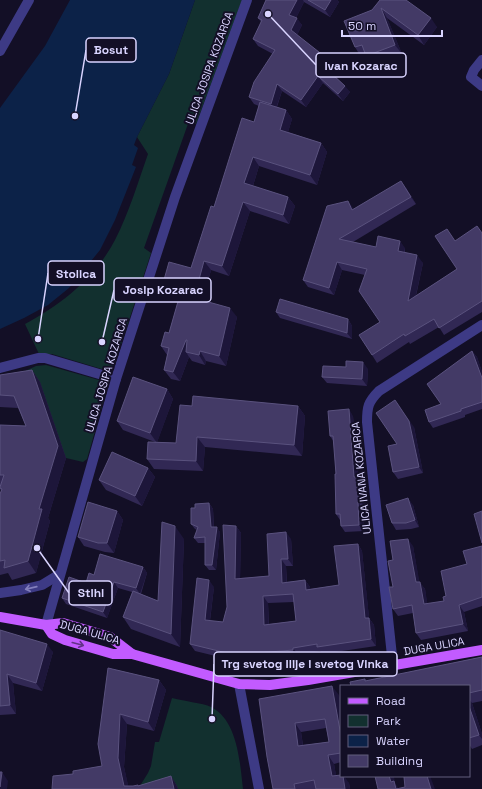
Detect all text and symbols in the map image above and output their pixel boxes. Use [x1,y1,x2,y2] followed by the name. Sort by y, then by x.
[182,10,236,126] street label: ULICA JOSIPA KOZARCA
[342,12,442,38] scale bar
[348,18,376,34] text: 50 m
[86,38,136,62] callout: Bosut
[94,42,128,58] text: Bosut
[316,53,406,77] callout: Ivan Kozarac
[324,58,398,74] text: Ivan Kozarac
[48,261,104,285] callout: Stolica
[56,266,96,282] text: Stolica
[114,278,211,302] callout: Josip Kozarac
[123,282,203,298] text: Josip Kozarac
[82,316,130,434] street label: ULICA JOSIPA KOZARCA
[348,421,374,535] street label: ULICA IVANA KOZARCA
[69,581,112,605] callout: Stihl
[25,584,38,592] one-way arrow
[78,585,104,601] text: Stihl
[59,617,122,647] street label: DUGA ULICA
[403,634,466,658] street label: DUGA ULICA
[71,641,84,648] one-way arrow
[214,652,397,676] callout: Trg svetog Ilije i svetog Vinka
[222,656,389,672] text: Trg svetog Ilije i svetog Vinka
[340,685,470,777] legend
[376,693,405,709] text: Road
[376,713,401,729] text: Park
[376,733,410,749] text: Water
[376,753,423,769] text: Building

